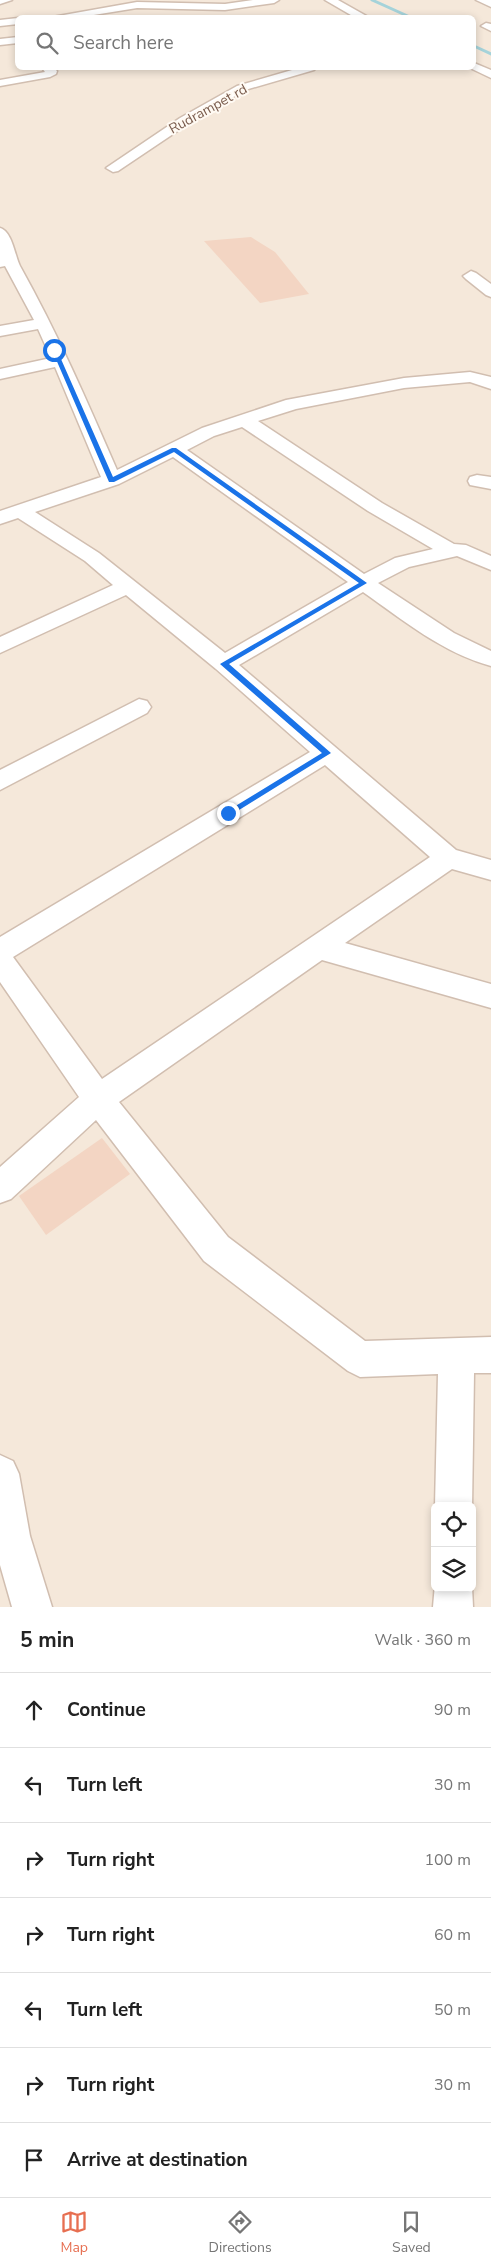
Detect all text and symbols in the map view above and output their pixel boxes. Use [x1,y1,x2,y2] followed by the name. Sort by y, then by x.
[15,15,476,70] search box
[33,29,61,57] icon: search
[73,30,174,56] text: Search here
[165,80,251,138] street label: Rudrampet rd
[43,339,66,362] route start
[217,802,240,825] route end
[431,1502,476,1592] map controls
[431,1502,476,1547] button: locate
[431,1547,476,1592] button: layers
[20,1626,74,1654] text: 5 min
[375,1629,471,1651] text: Walk · 360 m
[20,1696,48,1724] icon: ahead
[67,1697,146,1723] text: Continue
[434,1699,471,1721] text: 90 m
[20,1771,48,1799] icon: left
[67,1772,142,1798] text: Turn left
[434,1774,471,1796] text: 30 m
[20,1846,48,1874] icon: right
[67,1847,154,1873] text: Turn right
[424,1849,471,1871] text: 100 m
[20,1921,48,1949] icon: right
[67,1922,154,1948] text: Turn right
[434,1924,471,1946] text: 60 m
[20,1996,48,2024] icon: left
[67,1997,142,2023] text: Turn left
[434,1999,471,2021] text: 50 m
[20,2071,48,2099] icon: right
[67,2072,154,2098] text: Turn right
[434,2074,471,2096] text: 30 m
[20,2146,48,2174] icon: arrive
[67,2147,248,2173] text: Arrive at destination
[60,2208,88,2257] tab: Map
[209,2208,272,2257] tab: Directions
[392,2208,431,2257] tab: Saved

